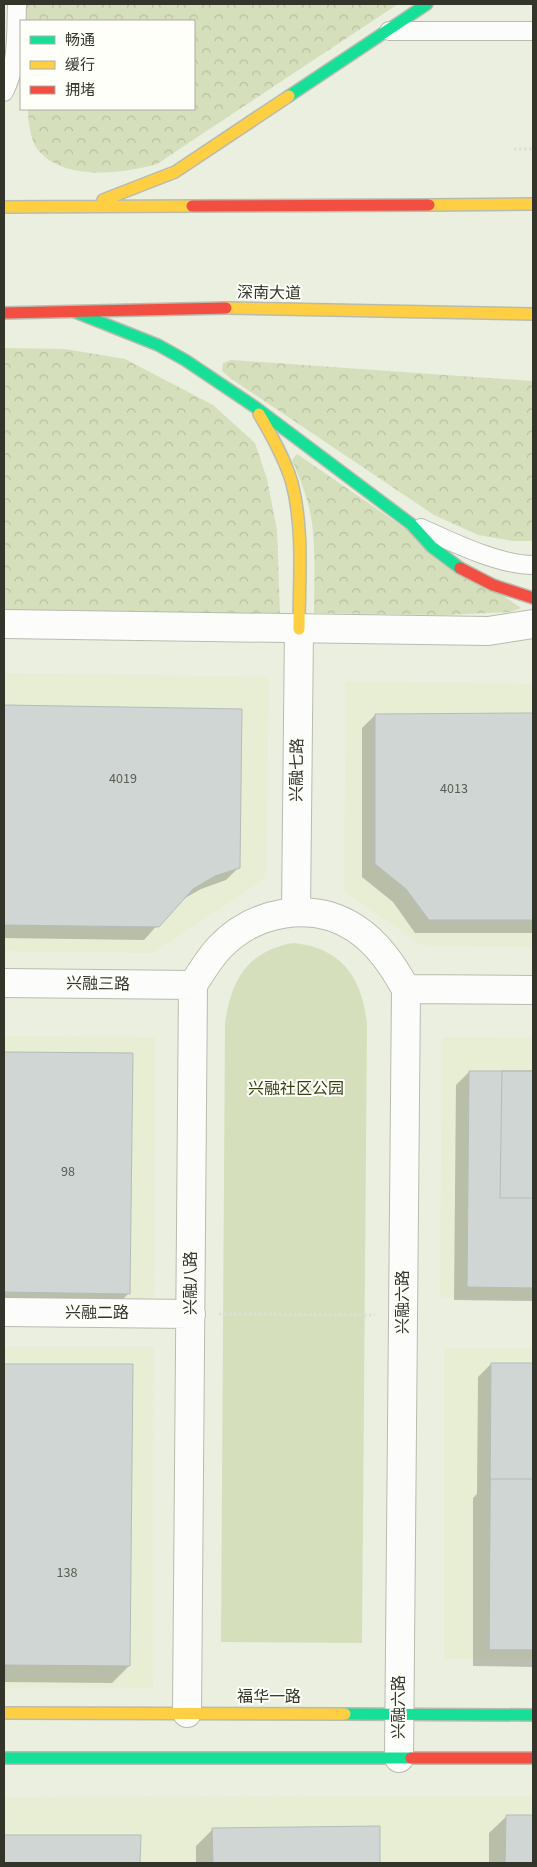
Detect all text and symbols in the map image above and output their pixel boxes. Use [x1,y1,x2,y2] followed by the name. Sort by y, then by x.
[20,20,195,110] legend
[65,30,95,51] text: 畅通
[65,55,95,76] text: 缓行
[65,80,95,101] text: 拥堵
[237,281,301,305] street label: 深南大道
[285,738,309,802] street label: 兴融七路
[109,769,137,789] house number: 4019
[440,779,468,799] house number: 4013
[66,972,130,996] street label: 兴融三路
[248,1078,344,1100] park label: 兴融社区公园
[61,1162,75,1182] house number: 98
[180,1251,202,1315] street label: 兴融八路
[392,1270,414,1334] street label: 兴融六路
[65,1302,129,1324] street label: 兴融二路
[57,1563,77,1583] house number: 138
[388,1675,410,1739] street label: 兴融六路
[237,1686,301,1708] street label: 福华一路

